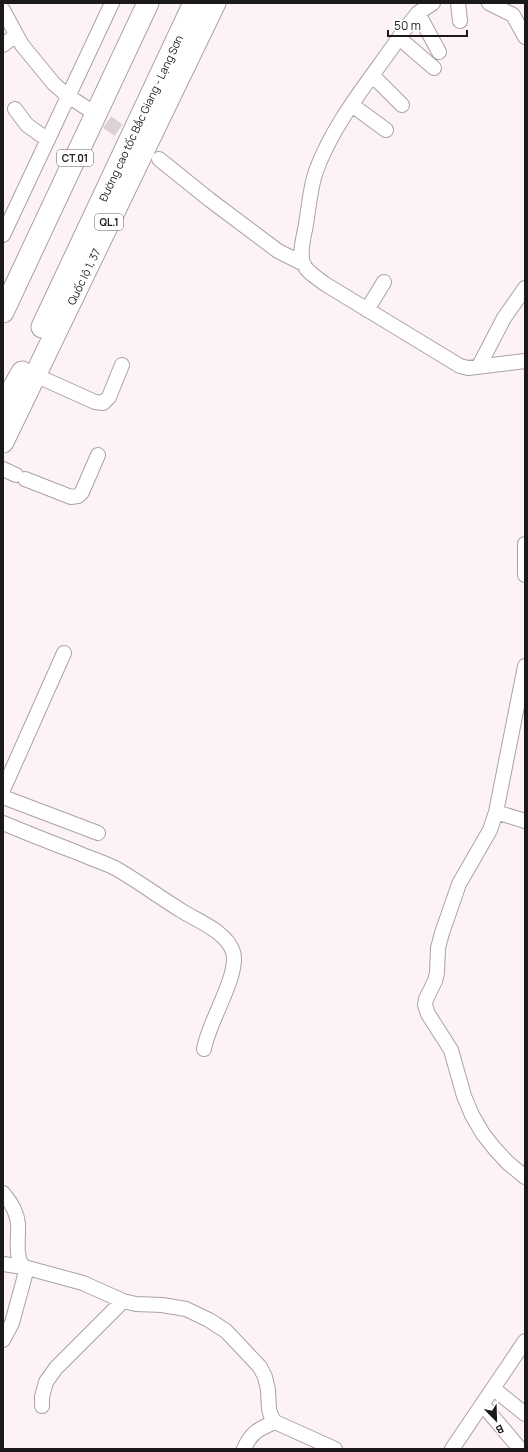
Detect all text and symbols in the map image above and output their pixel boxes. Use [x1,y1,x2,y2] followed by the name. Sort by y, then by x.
[388,12,467,38] scale bar
[394,17,421,34] text: 50 m
[95,32,186,204] street label: Đường cao tốc Bắc Giang - Lạng Sơn
[57,150,93,166] road number: CT.01
[95,214,123,230] road number: QL.1
[63,245,103,307] street label: Quốc lộ 1, 37
[476,1400,516,1440] north arrow
[494,1421,506,1438] text: B

